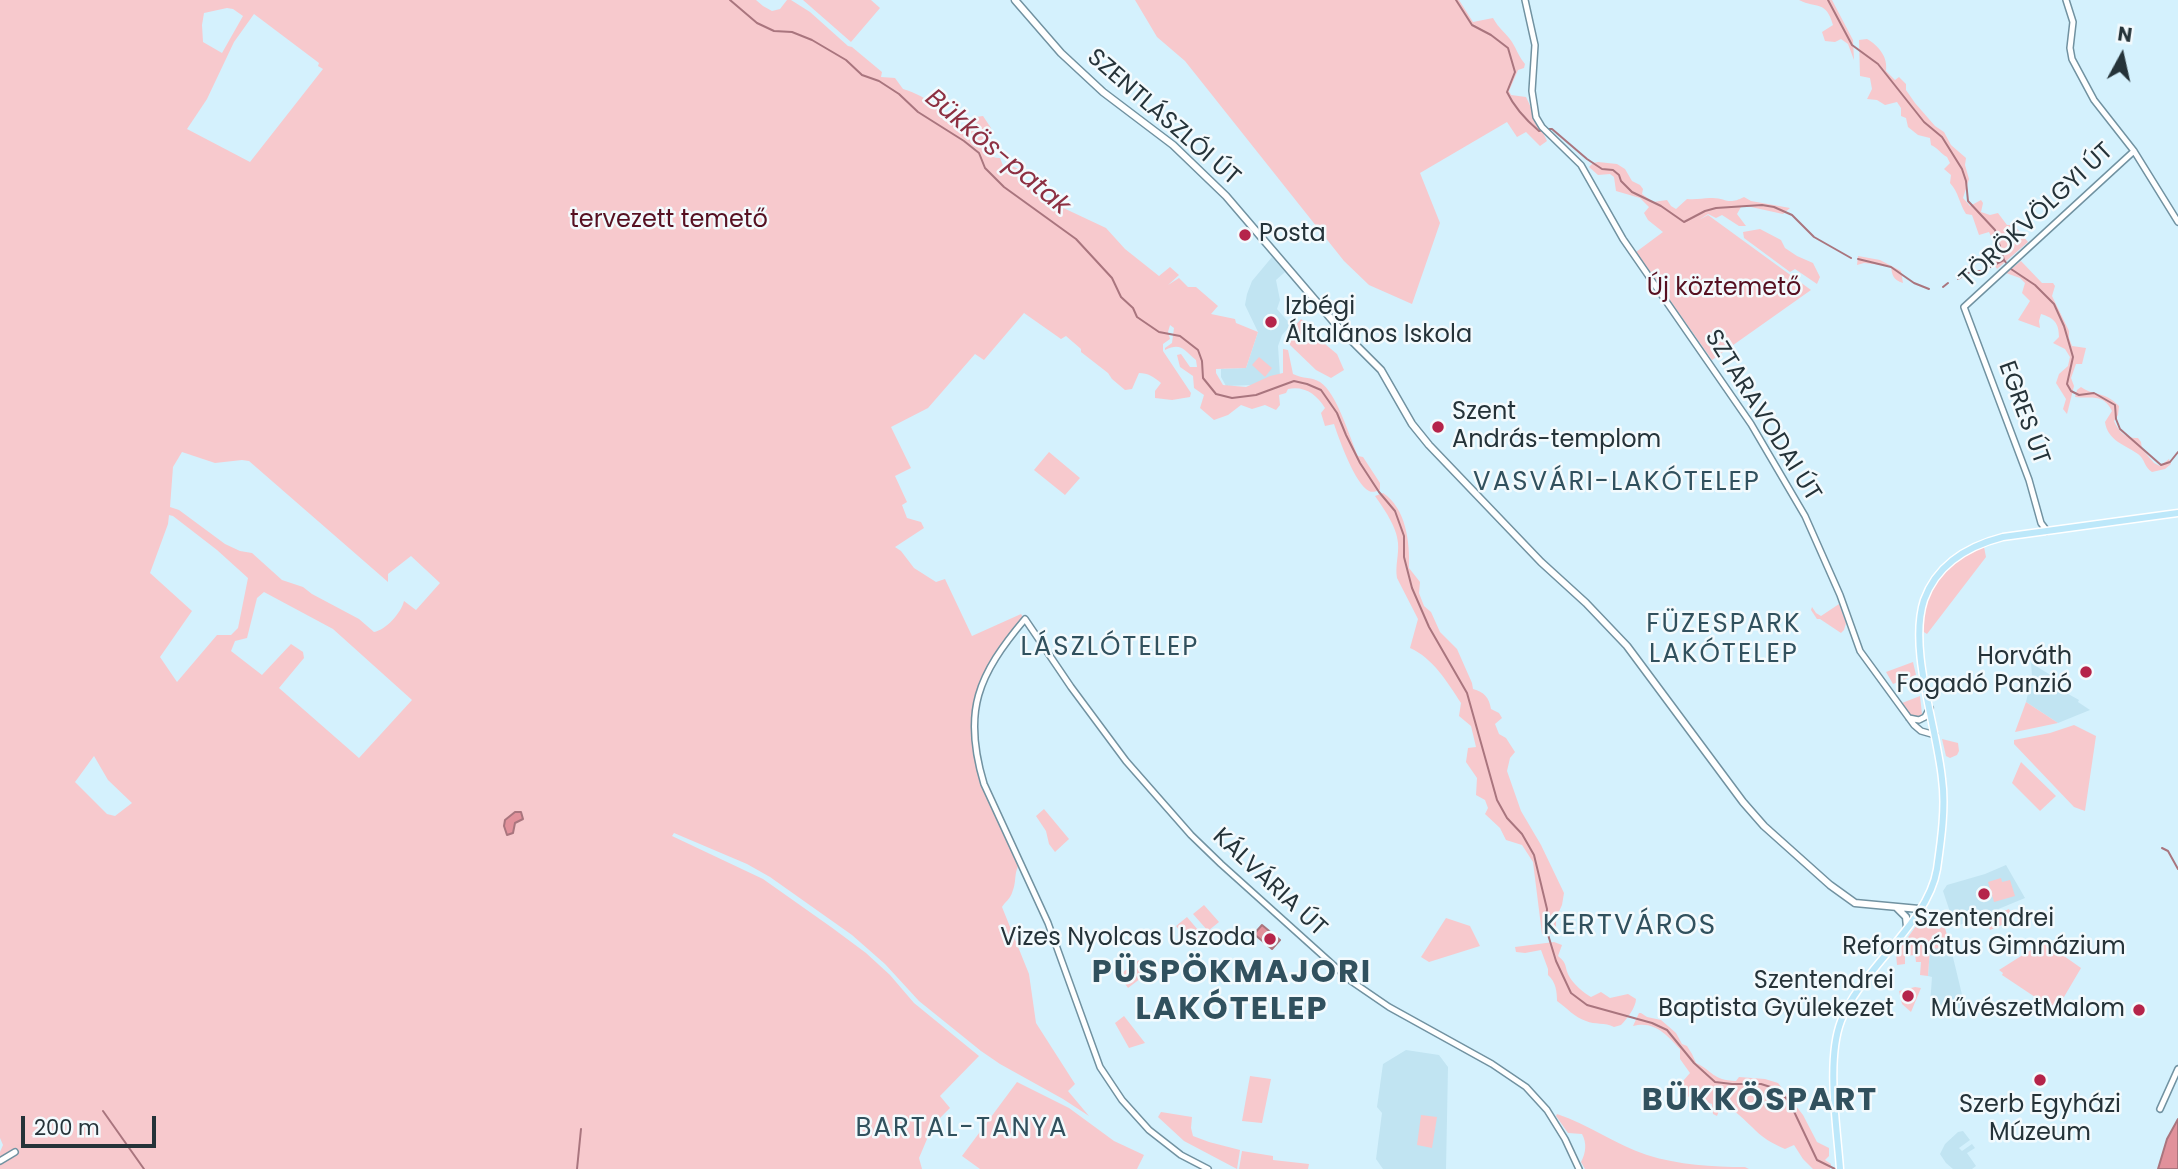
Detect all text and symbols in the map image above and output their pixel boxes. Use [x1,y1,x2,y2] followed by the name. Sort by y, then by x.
[2116,20,2134,49] text: N
[2087,21,2157,91] north arrow
[1081,44,1245,192] street label: SZENTLÁSZLÓI ÚT
[918,83,1076,223] water label: Bükkös-patak
[1954,138,2120,294] street label: TÖRÖKVÖLGYI ÚT
[570,207,768,235] park label: tervezett temető
[1259,221,1326,249] place label: Posta
[1237,227,1253,243] marker: Posta
[1647,275,1801,303] park label: Új köztemető
[1285,294,1472,350] place label: Izbégi Általános Iskola
[1263,314,1279,330] marker: Izbégi Általános Iskola
[1698,325,1826,507] street label: SZTARAVODAI ÚT
[1991,358,2055,468] street label: EGRES ÚT
[1452,399,1661,455] place label: Szent András-templom
[1430,419,1446,435] marker: Szent András-templom
[1475,467,1759,499] district label: VASVÁRI-LAKÓTELEP
[1647,609,1801,670] district label: FÜZESPARK LAKÓTELEP
[1022,632,1198,664] district label: LÁSZLÓTELEP
[1896,644,2072,700] place label: Horváth Fogadó Panzió
[2078,664,2094,680] marker: Horváth Fogadó Panzió
[1206,823,1332,943] street label: KÁLVÁRIA ÚT
[1976,886,1992,902] marker: Szentendrei Református Gimnázium
[1842,906,2126,962] place label: Szentendrei Református Gimnázium
[1544,910,1716,944] district label: KERTVÁROS
[1000,925,1256,953] place label: Vizes Nyolcas Uszoda
[1262,931,1278,947] marker: Vizes Nyolcas Uszoda
[1093,955,1371,1030] district label: PÜSPÖKMAJORI LAKÓTELEP
[1658,968,1894,1024] place label: Szentendrei Baptista Gyülekezet
[1900,988,1916,1004] marker: Szentendrei Baptista Gyülekezet
[1931,996,2125,1024] place label: MűvészetMalom
[2131,1002,2147,1018] marker: MűvészetMalom
[2032,1072,2048,1088] marker: Szerb Egyházi Múzeum
[1643,1083,1877,1121] district label: BÜKKÖSPART
[1959,1092,2121,1148] place label: Szerb Egyházi Múzeum
[24,1102,159,1146] scale bar
[34,1113,100,1142] text: 200 m
[857,1113,1067,1145] district label: BARTAL-TANYA

